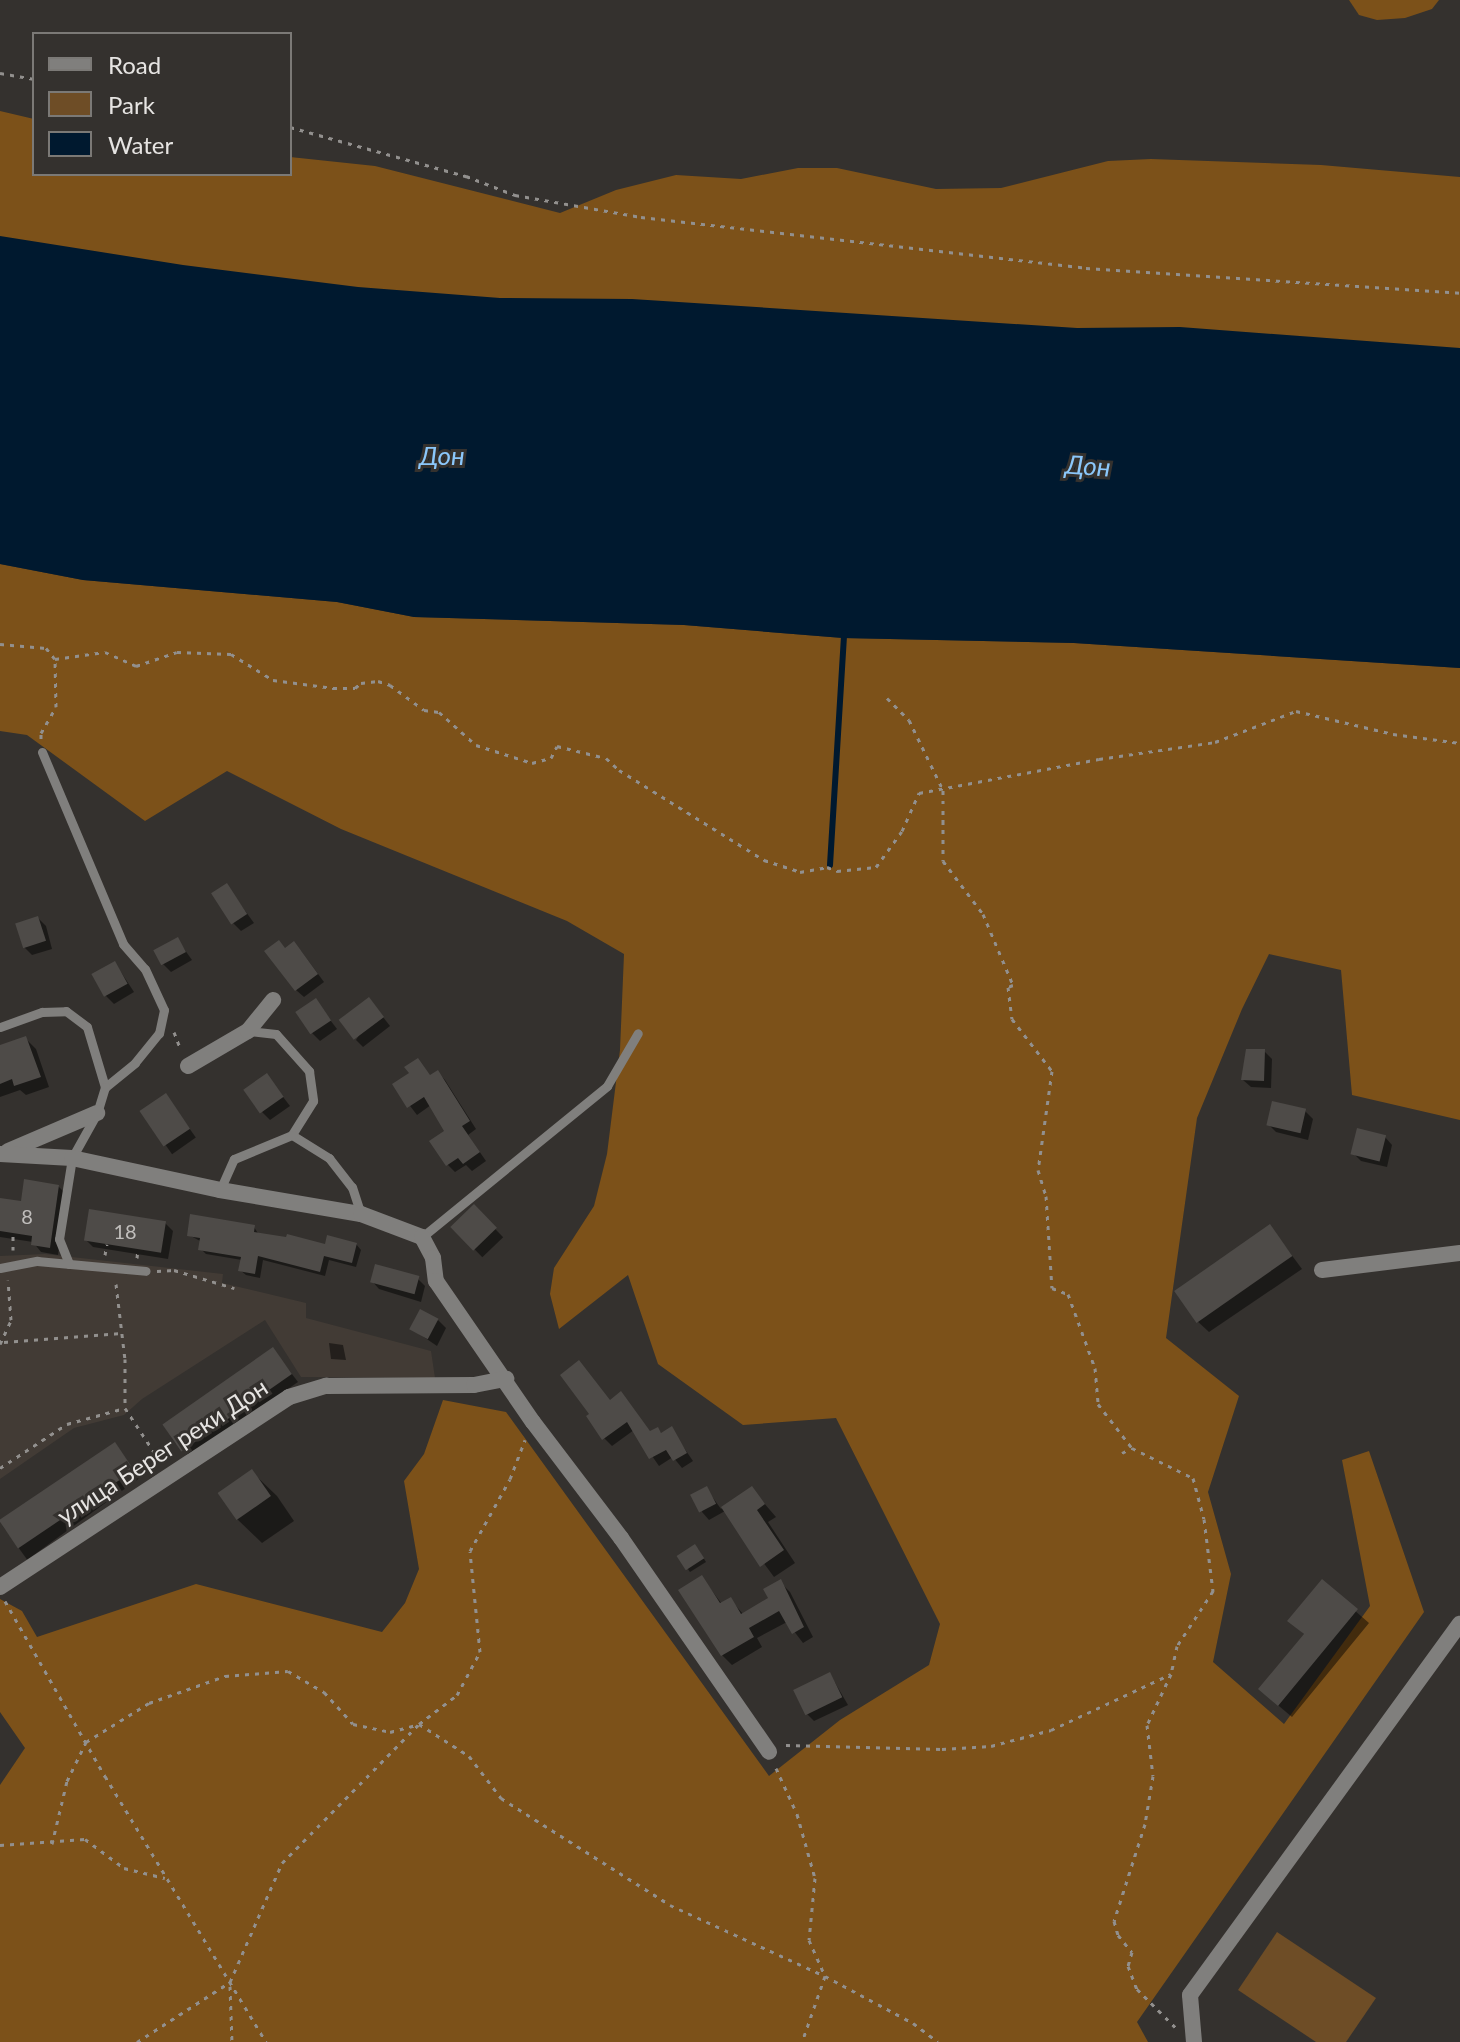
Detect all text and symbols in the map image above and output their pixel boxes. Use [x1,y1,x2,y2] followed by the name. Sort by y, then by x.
[32,32,292,176] legend
[108,50,161,79] text: Road
[108,90,155,119] text: Park
[108,130,173,159] text: Water
[419,440,465,472] water label: Дон
[1064,449,1112,483] water label: Дон
[21,1204,33,1228] house number: 8
[113,1219,137,1243] house number: 18
[51,1372,273,1530] street label: улица Берег реки Дон

